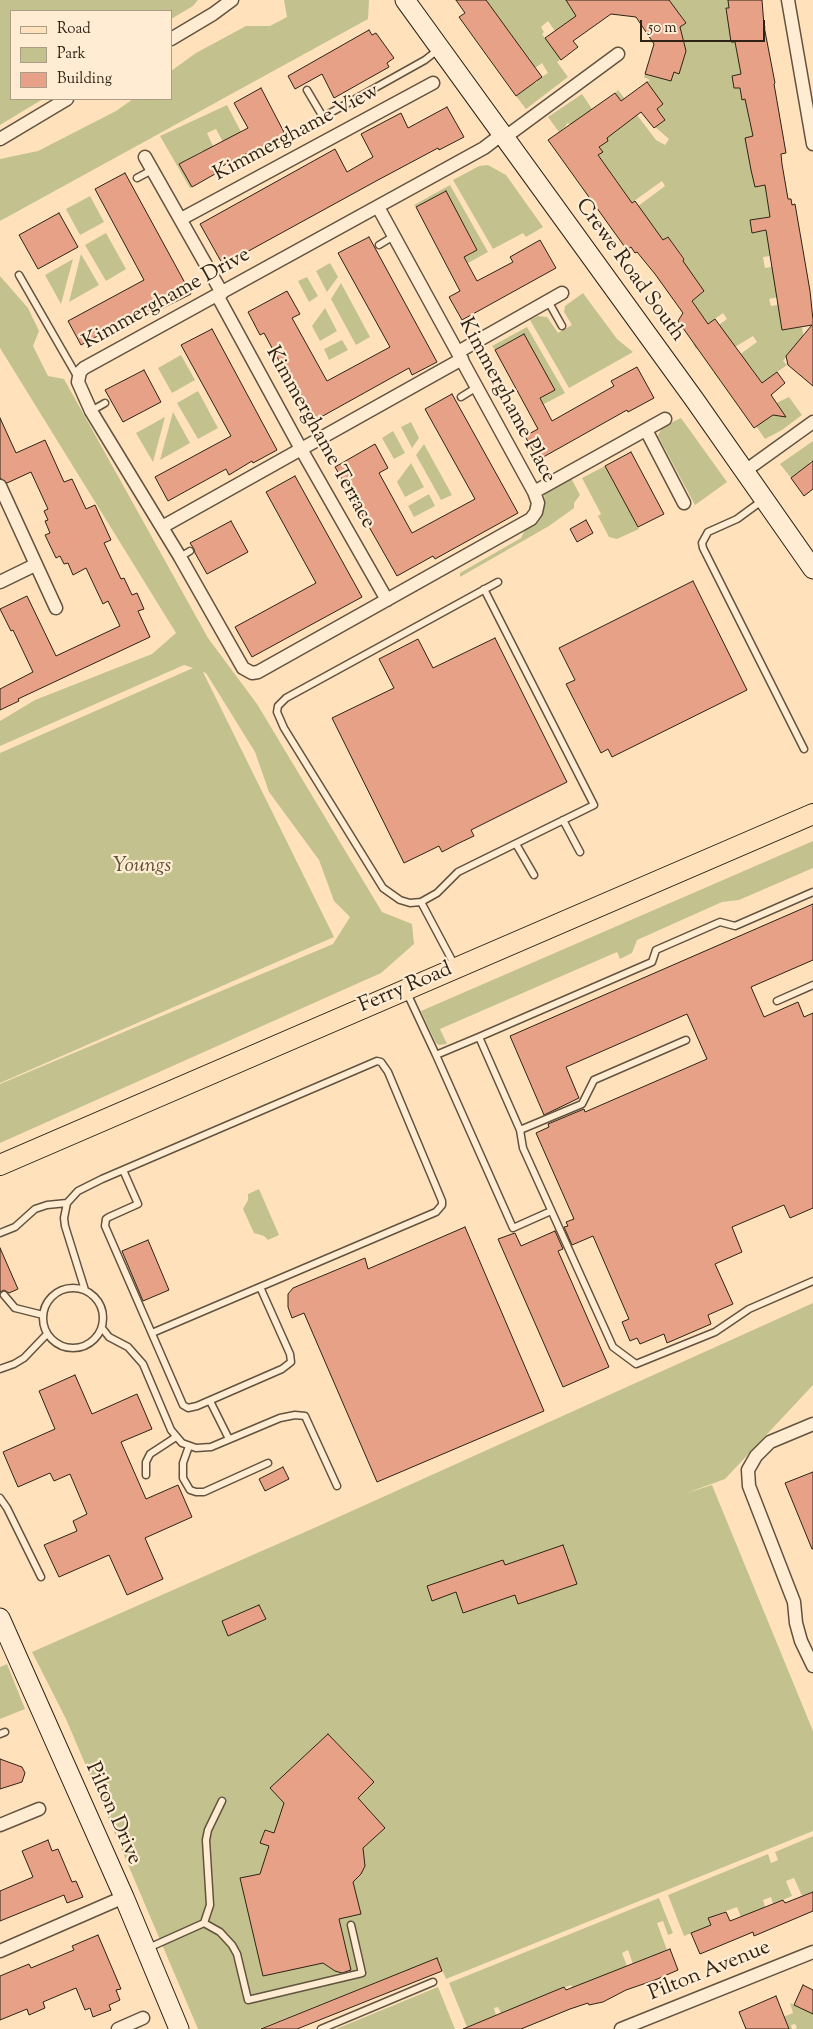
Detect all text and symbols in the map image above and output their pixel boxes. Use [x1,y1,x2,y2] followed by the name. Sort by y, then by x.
[10,10,172,100] legend
[643,10,768,42] scale bar
[648,18,677,39] text: 50 m
[57,19,91,40] text: Road
[57,44,86,65] text: Park
[57,69,112,90] text: Building
[210,80,384,188] street label: Kimmerghame View
[569,195,689,347] street label: Crewe Road South
[79,244,255,356] street label: Kimmerghame Drive
[452,314,560,488] street label: Kimmerghame Place
[258,343,380,533] street label: Kimmerghame Terrace
[113,854,171,880] park label: Youngs
[356,958,456,1020] street label: Ferry Road
[78,1759,146,1869] street label: Pilton Drive
[646,1936,774,2008] street label: Pilton Avenue

